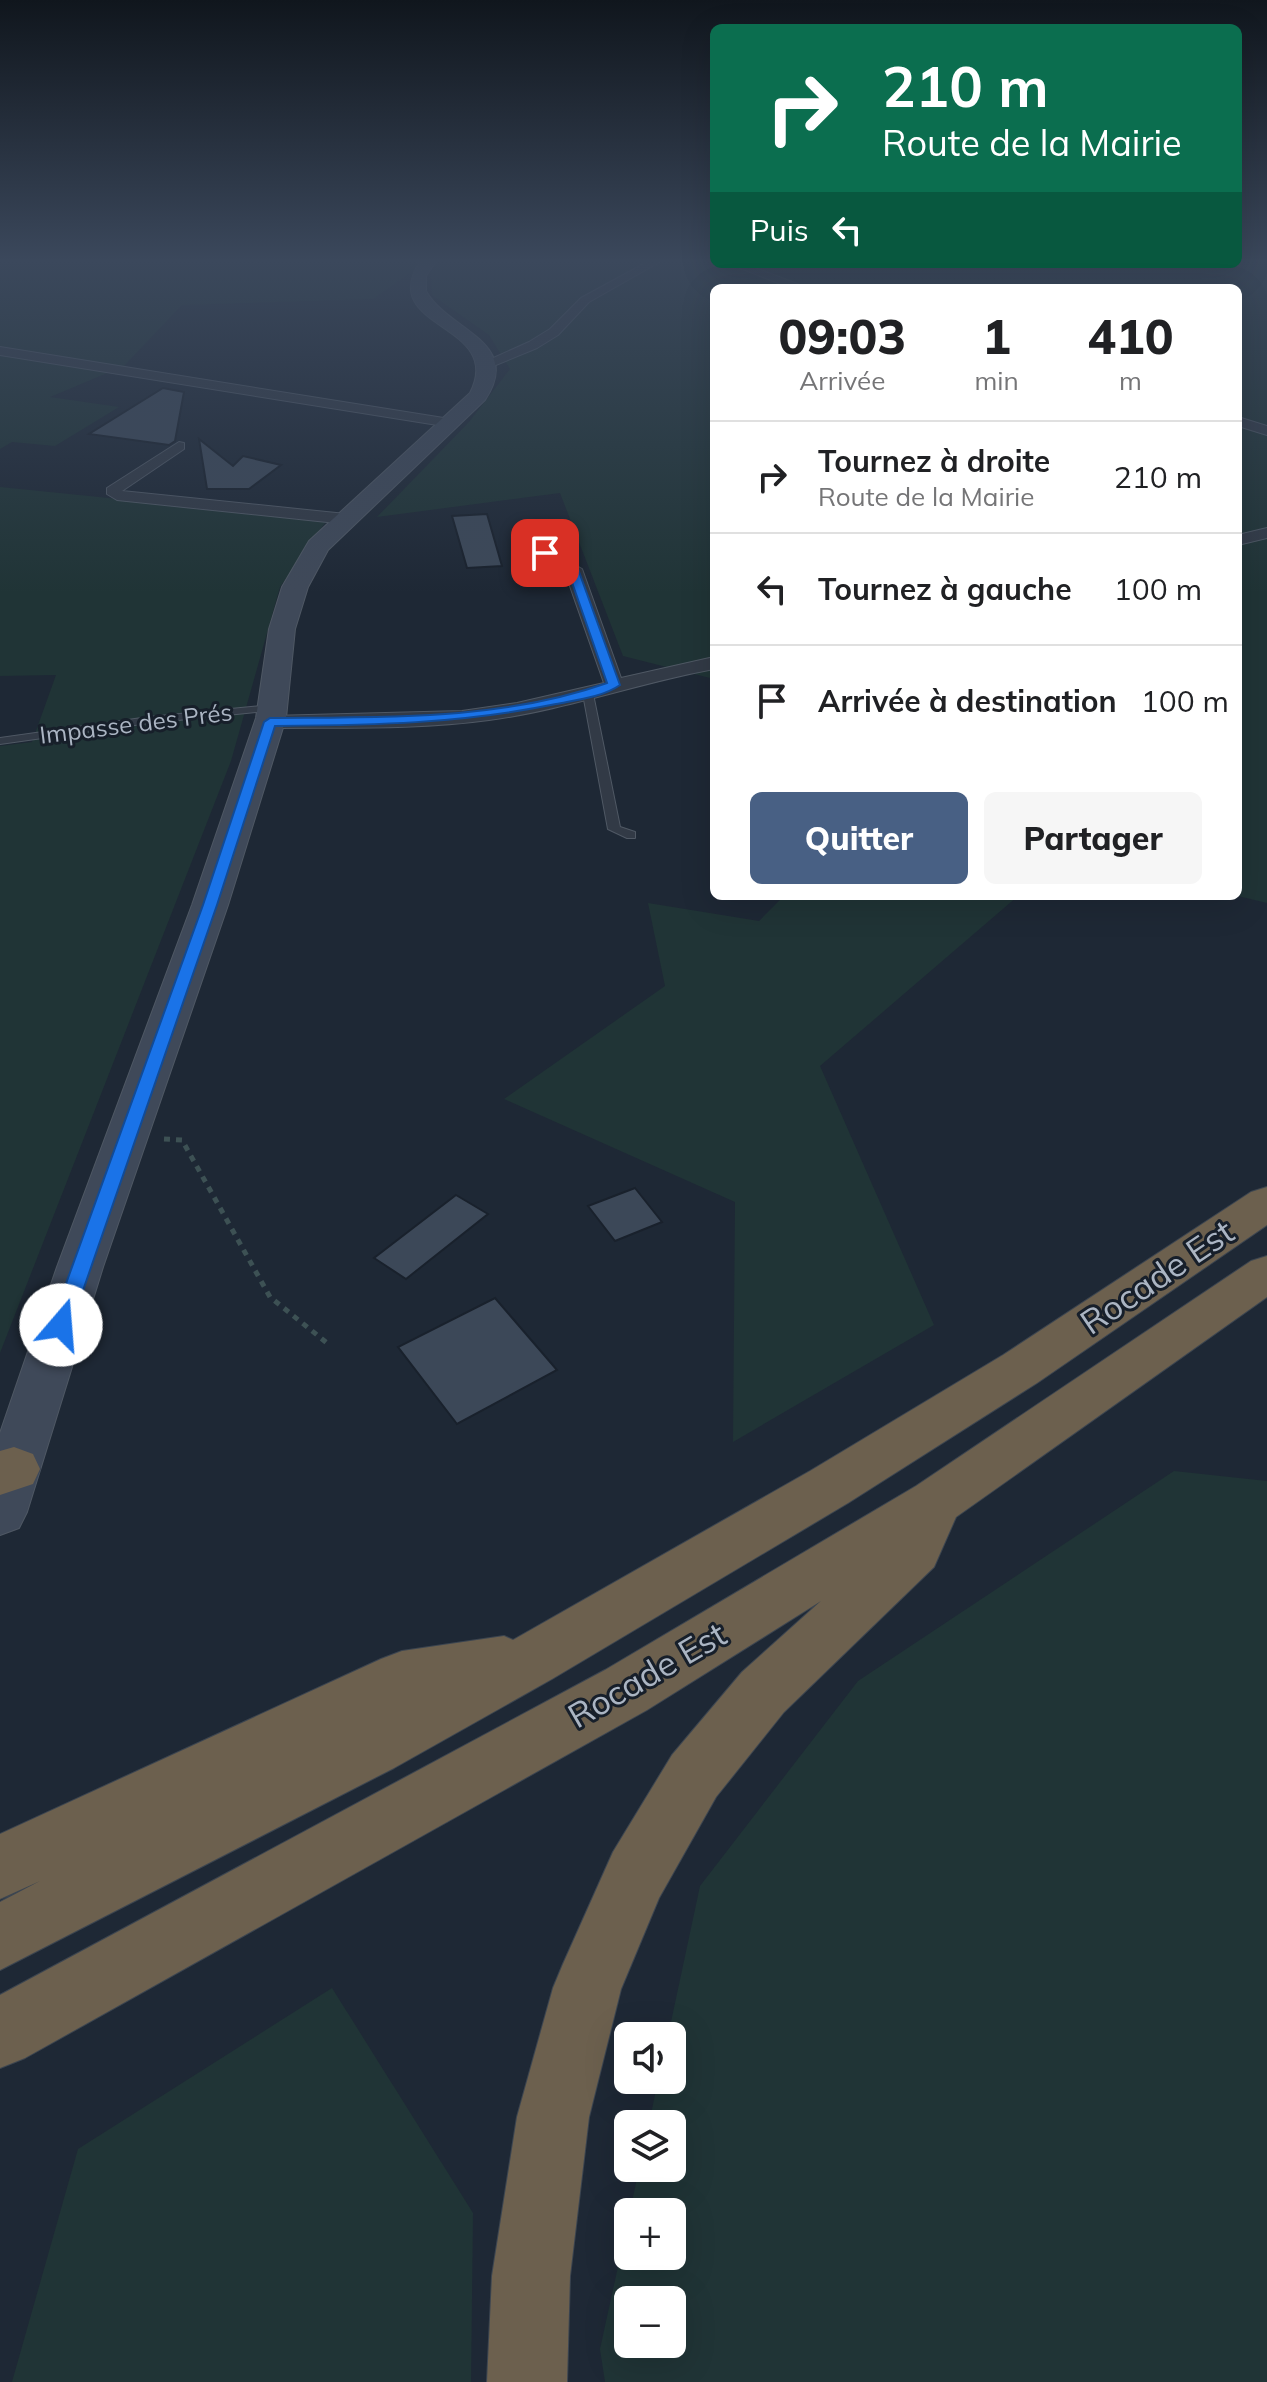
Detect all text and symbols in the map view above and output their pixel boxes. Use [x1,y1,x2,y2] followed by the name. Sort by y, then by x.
[882,51,1049,121] text: 210 m
[750,56,854,160] icon: right
[882,120,1182,165] text: Route de la Mairie
[825,208,869,252] icon: left
[750,211,809,249] text: Puis
[778,306,906,366] text: 09:03
[982,306,1011,366] text: 1
[1087,306,1174,366] text: 410
[799,364,885,397] text: Arrivée
[975,364,1019,397] text: min
[1119,364,1142,397] text: m
[818,442,1050,480] text: Tournez à droite
[750,455,794,499] icon: right
[1114,458,1202,496] text: 210 m
[818,480,1034,513] text: Route de la Mairie
[511,519,579,587] pin
[523,531,567,575] icon: arrive
[750,567,794,611] icon: left
[818,570,1072,608] text: Tournez à gauche
[1114,570,1202,608] text: 100 m
[750,679,794,723] icon: arrive
[818,682,1117,720] text: Arrivée à destination
[1141,682,1229,720] text: 100 m
[38,696,234,750] street label: Impasse des Prés
[750,792,968,884] button: Quitter
[984,792,1202,884] button: Partager
[1072,1210,1242,1344] street label: Rocade Est
[19,1283,103,1367] position arrow
[560,1612,734,1737] street label: Rocade Est
[614,2022,686,2358] map controls
[614,2022,686,2094] button: sound
[614,2110,686,2182] button: layers
[614,2198,686,2270] button: +
[614,2286,686,2358] button: −

